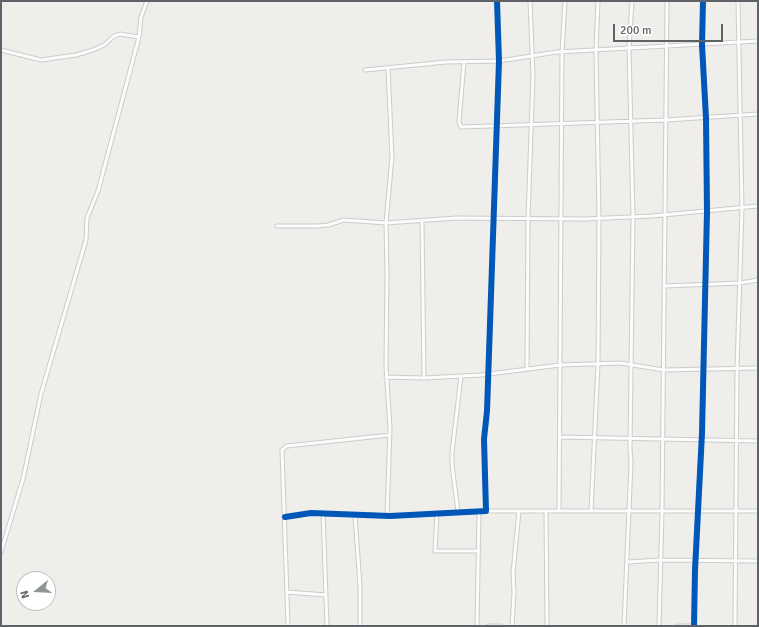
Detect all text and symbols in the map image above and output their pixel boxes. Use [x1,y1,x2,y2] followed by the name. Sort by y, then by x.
[615,16,725,42] scale bar
[620,23,652,38] text: 200 m
[16,571,56,611] north arrow
[18,589,32,600] text: N

